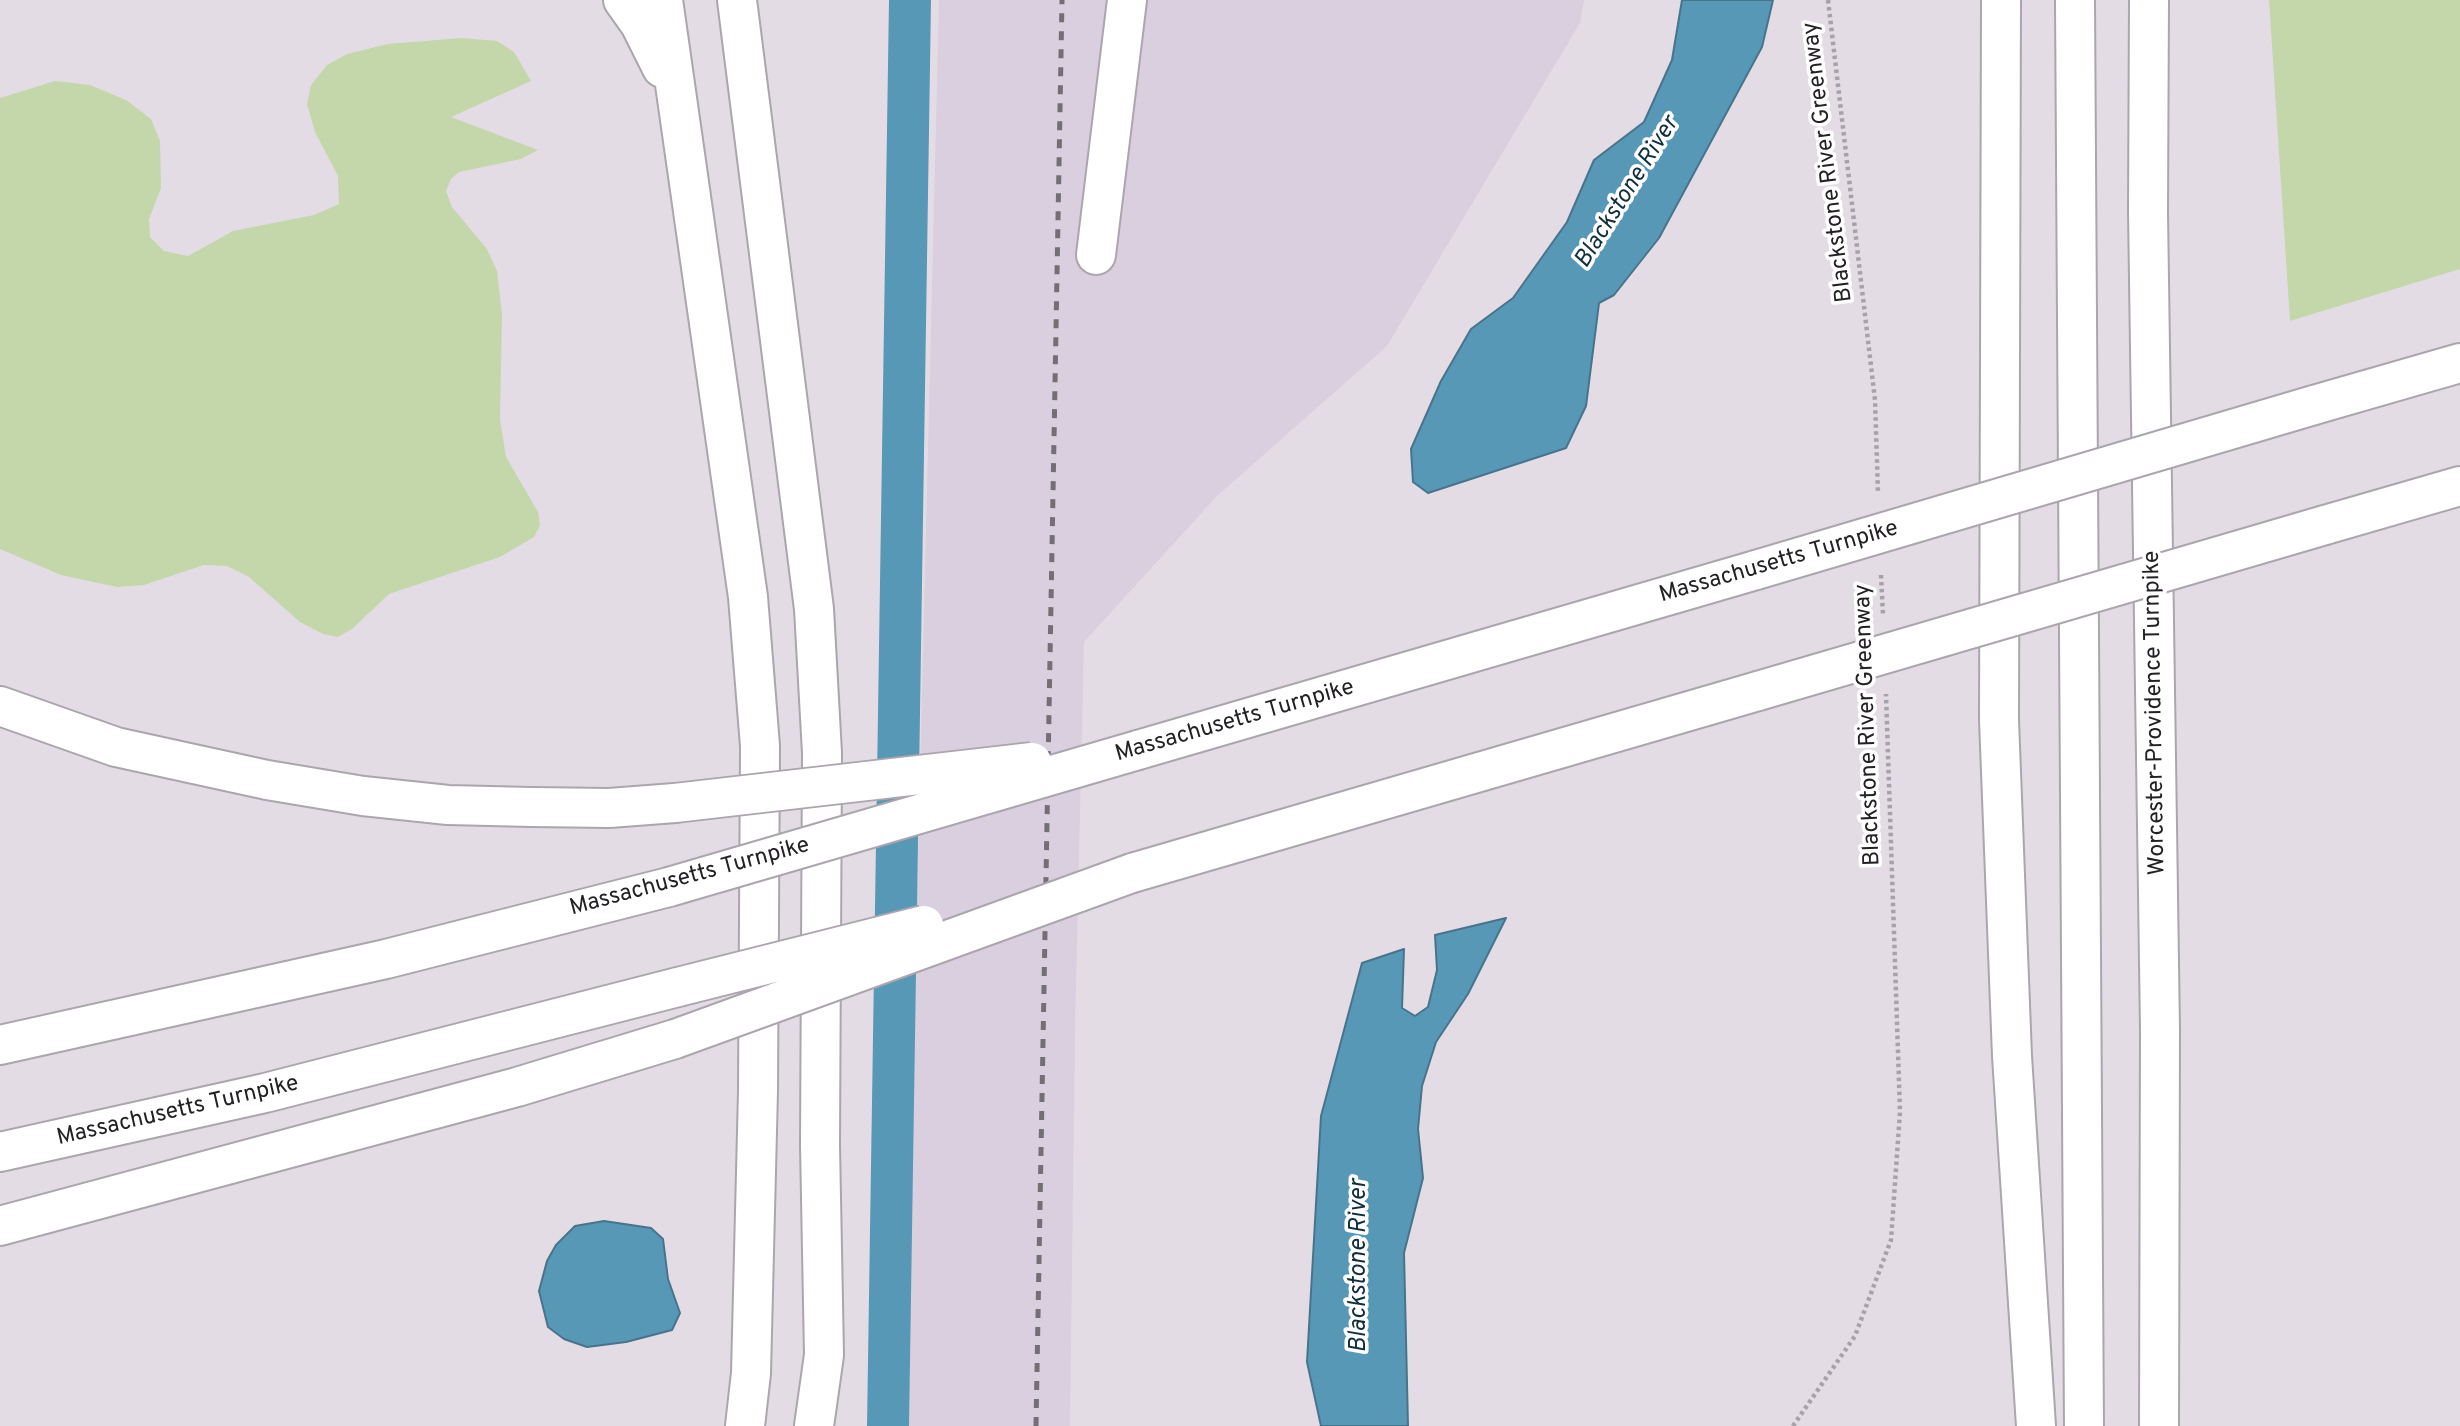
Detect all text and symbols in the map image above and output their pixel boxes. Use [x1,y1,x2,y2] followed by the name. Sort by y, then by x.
[1798,20,1860,304] street label: Blackstone River Greenway
[1570,112,1686,274] water label: Blackstone River
[1656,516,1902,610] street label: Massachusetts Turnpike
[2139,550,2173,876] street label: Worcester-Providence Turnpike
[1850,584,1888,866] street label: Blackstone River Greenway
[1112,675,1358,769] street label: Massachusetts Turnpike
[567,833,813,923] street label: Massachusetts Turnpike
[54,1071,302,1153] street label: Massachusetts Turnpike
[1346,1179,1374,1353] water label: Blackstone River

